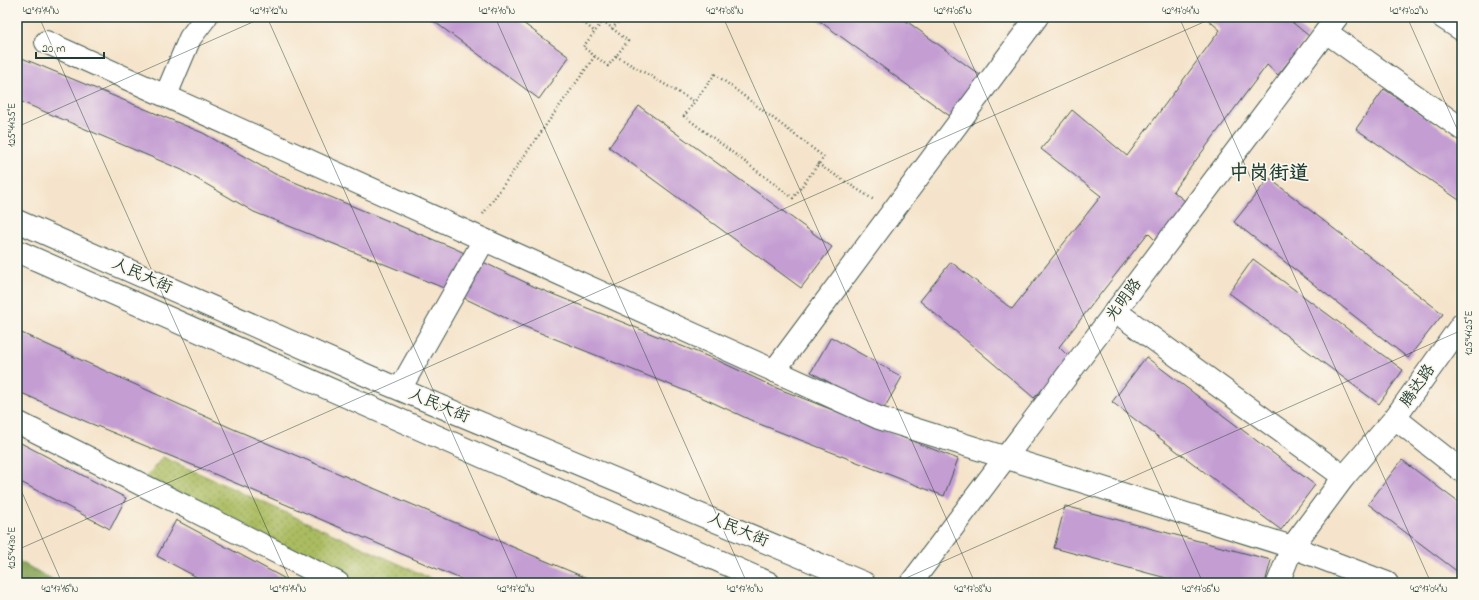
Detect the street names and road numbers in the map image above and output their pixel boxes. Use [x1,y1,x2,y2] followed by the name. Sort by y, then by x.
[108,252,176,300] street label: 人民大街
[1100,274,1148,326] street label: 光明路
[1394,359,1442,413] street label: 腾达路
[405,382,473,430] street label: 人民大街
[704,506,772,554] street label: 人民大街

